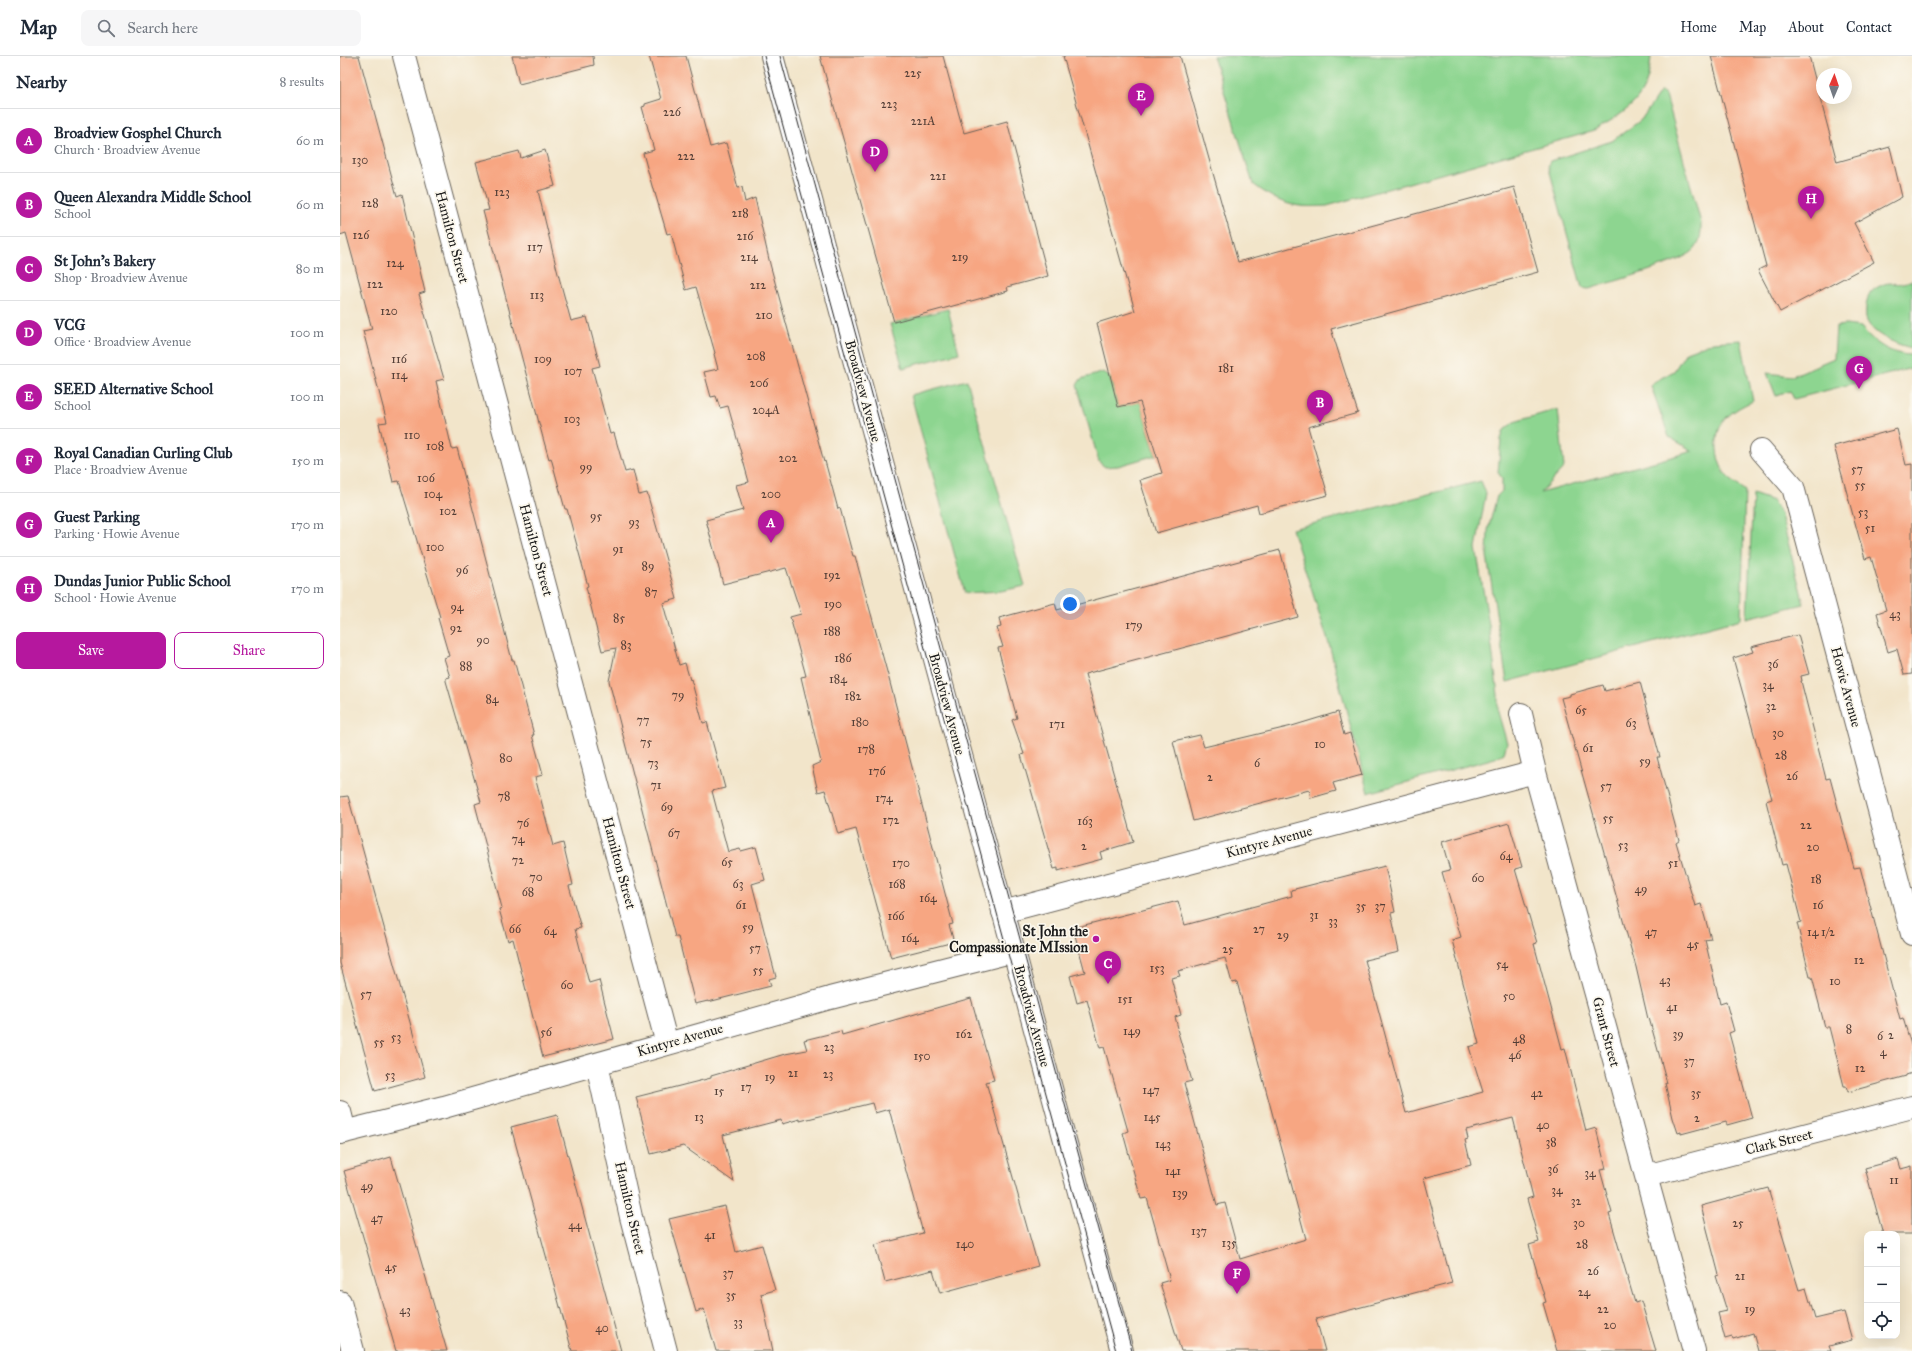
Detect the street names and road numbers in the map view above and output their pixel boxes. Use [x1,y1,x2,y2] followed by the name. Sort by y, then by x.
[432,189,472,285] street label: Hamilton Street
[841,338,885,444] street label: Broadview Avenue
[516,502,556,598] street label: Hamilton Street
[1827,645,1865,729] street label: Howie Avenue
[925,651,969,757] street label: Broadview Avenue
[599,815,639,911] street label: Hamilton Street
[1224,822,1314,862] street label: Kintyre Avenue
[1010,963,1054,1069] street label: Broadview Avenue
[1589,995,1623,1069] street label: Grant Street
[635,1020,725,1060] street label: Kintyre Avenue
[1744,1125,1814,1159] street label: Clark Street
[611,1160,649,1256] street label: Hamilton Street

